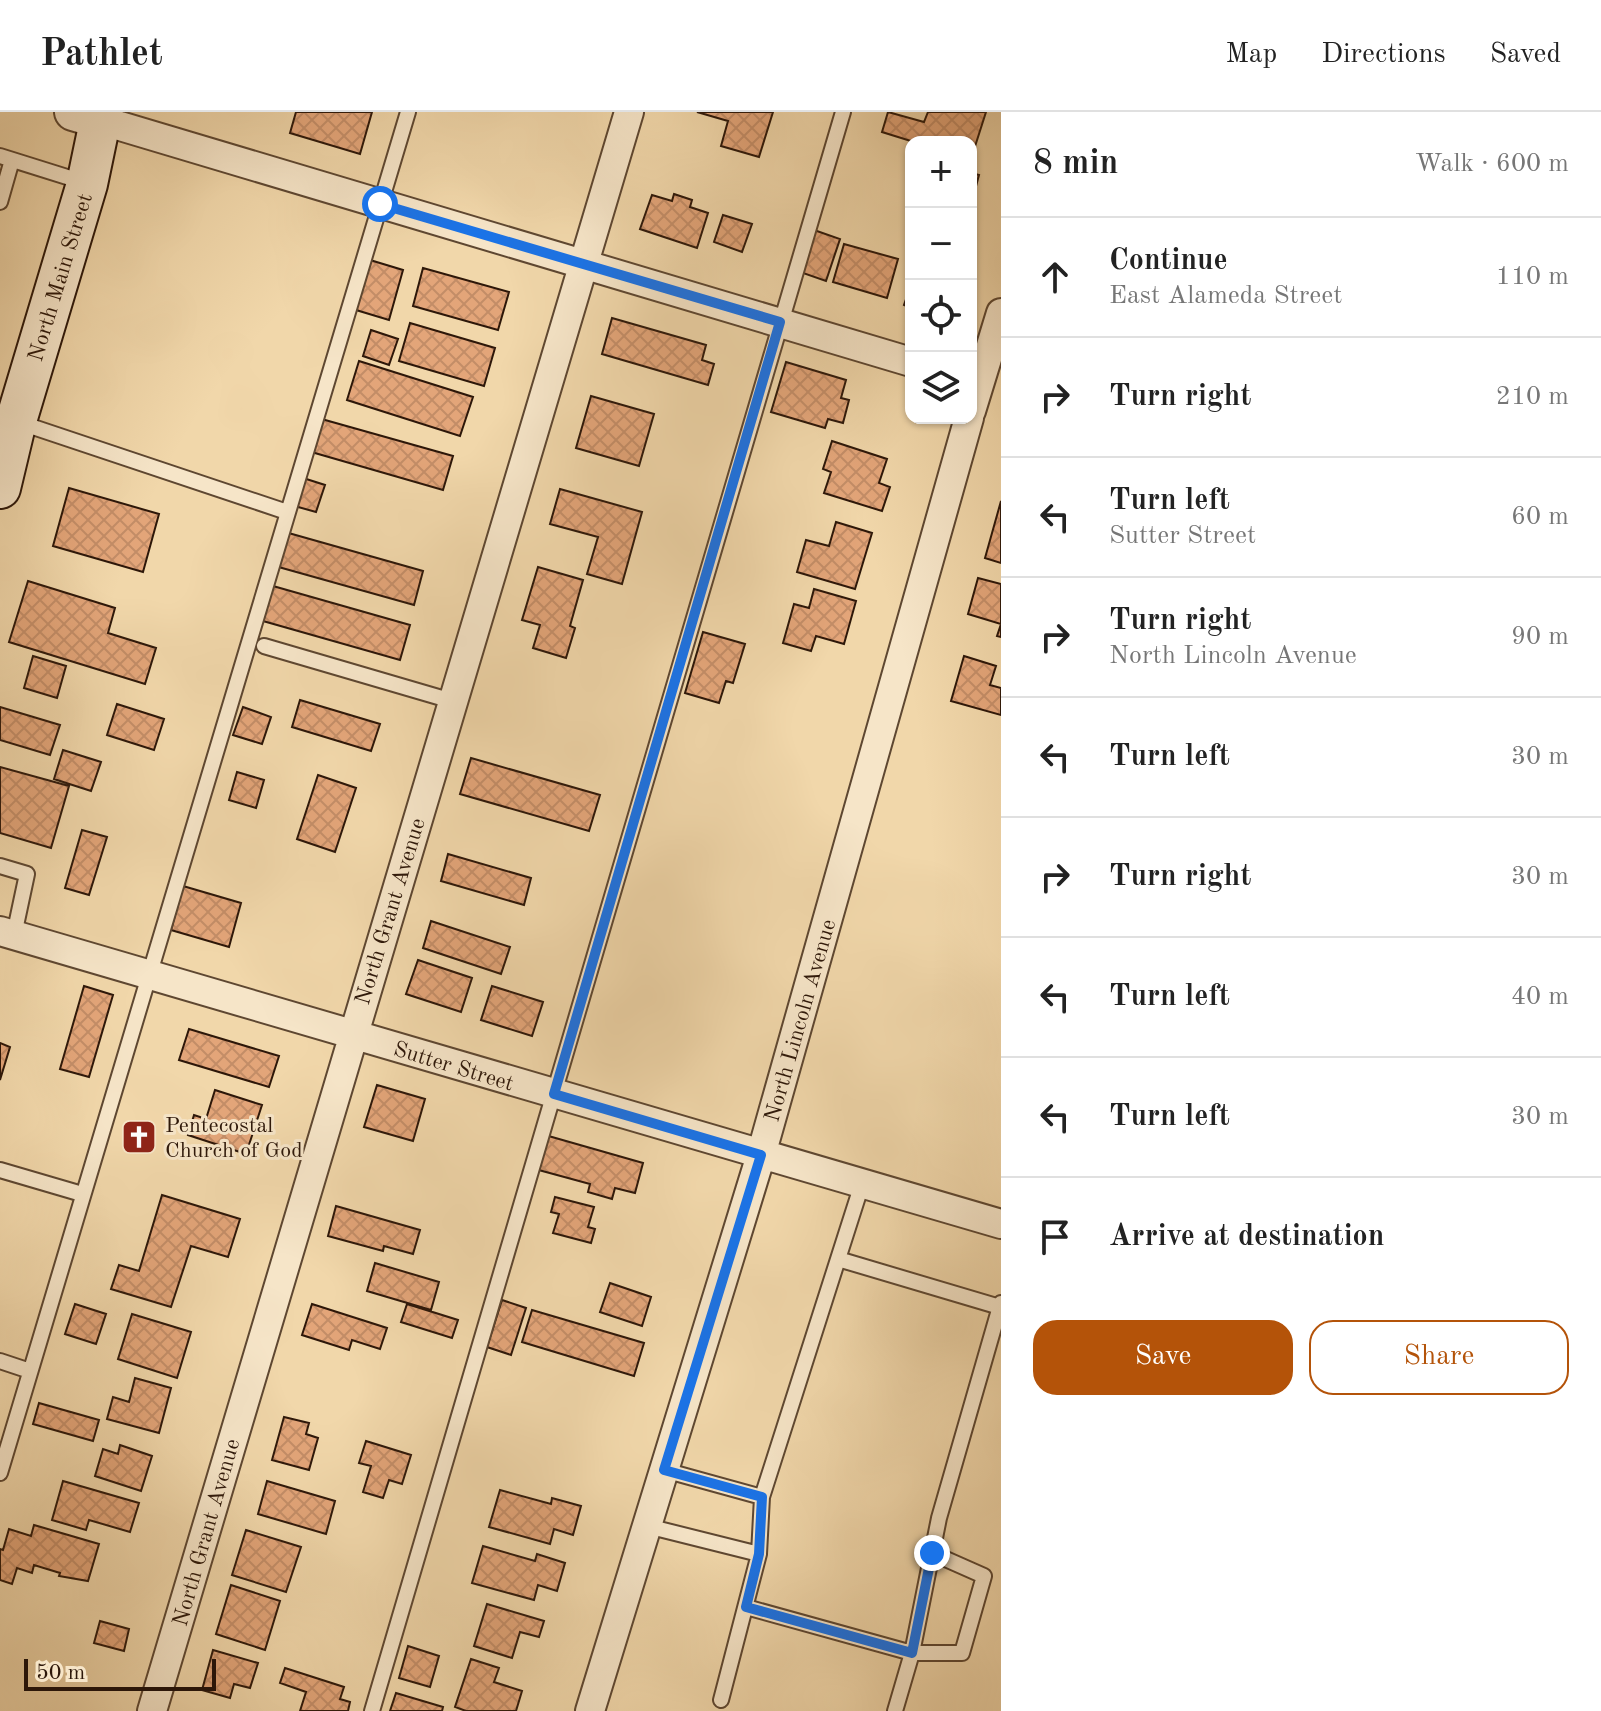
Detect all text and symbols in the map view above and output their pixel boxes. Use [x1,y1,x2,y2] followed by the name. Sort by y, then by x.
[40,36,163,74] text: Pathlet
[1225,41,1277,69] text: Map
[1321,41,1446,69] text: Directions
[1490,41,1561,69] text: Saved
[905,136,977,424] map controls
[905,136,977,208] button: +
[1033,147,1118,181] text: 8 min
[1415,151,1569,177] text: Walk · 600 m
[362,186,398,222] route start
[25,191,97,364] street label: North Main Street
[905,208,977,280] button: −
[1109,246,1228,276] text: Continue
[1033,255,1077,299] icon: ahead
[1496,264,1569,290] text: 110 m
[905,280,977,352] button: locate
[1109,283,1342,309] text: East Alameda Street
[905,352,977,424] button: layers
[1033,375,1077,419] icon: right
[1109,382,1251,412] text: Turn right
[1496,384,1569,410] text: 210 m
[1109,486,1230,516] text: Turn left
[1033,495,1077,539] icon: left
[1511,504,1569,530] text: 60 m
[1109,523,1256,549] text: Sutter Street
[1109,606,1251,636] text: Turn right
[1033,615,1077,659] icon: right
[1511,624,1569,650] text: 90 m
[1109,643,1357,669] text: North Lincoln Avenue
[1033,735,1077,779] icon: left
[1109,742,1230,772] text: Turn left
[1511,744,1569,770] text: 30 m
[352,816,430,1008] street label: North Grant Avenue
[1033,855,1077,899] icon: right
[1109,862,1251,892] text: Turn right
[1511,864,1569,890] text: 30 m
[761,917,840,1124] street label: North Lincoln Avenue
[1033,975,1077,1019] icon: left
[1109,982,1230,1012] text: Turn left
[1511,984,1569,1010] text: 40 m
[391,1038,516,1096] street label: Sutter Street
[1033,1095,1077,1139] icon: left
[1109,1102,1230,1132] text: Turn left
[1511,1104,1569,1130] text: 30 m
[165,1115,303,1162] place label: Pentecostal Church of God
[120,1118,158,1156] church icon: Pentecostal Church of God
[1033,1215,1077,1259] icon: arrive
[1109,1222,1384,1252] text: Arrive at destination
[1033,1320,1293,1395] button: Save
[1309,1320,1569,1395] button: Share
[170,1436,244,1629] street label: North Grant Avenue
[914,1535,950,1571] route end
[24,1655,216,1691] scale bar
[36,1662,85,1684] text: 50 m

